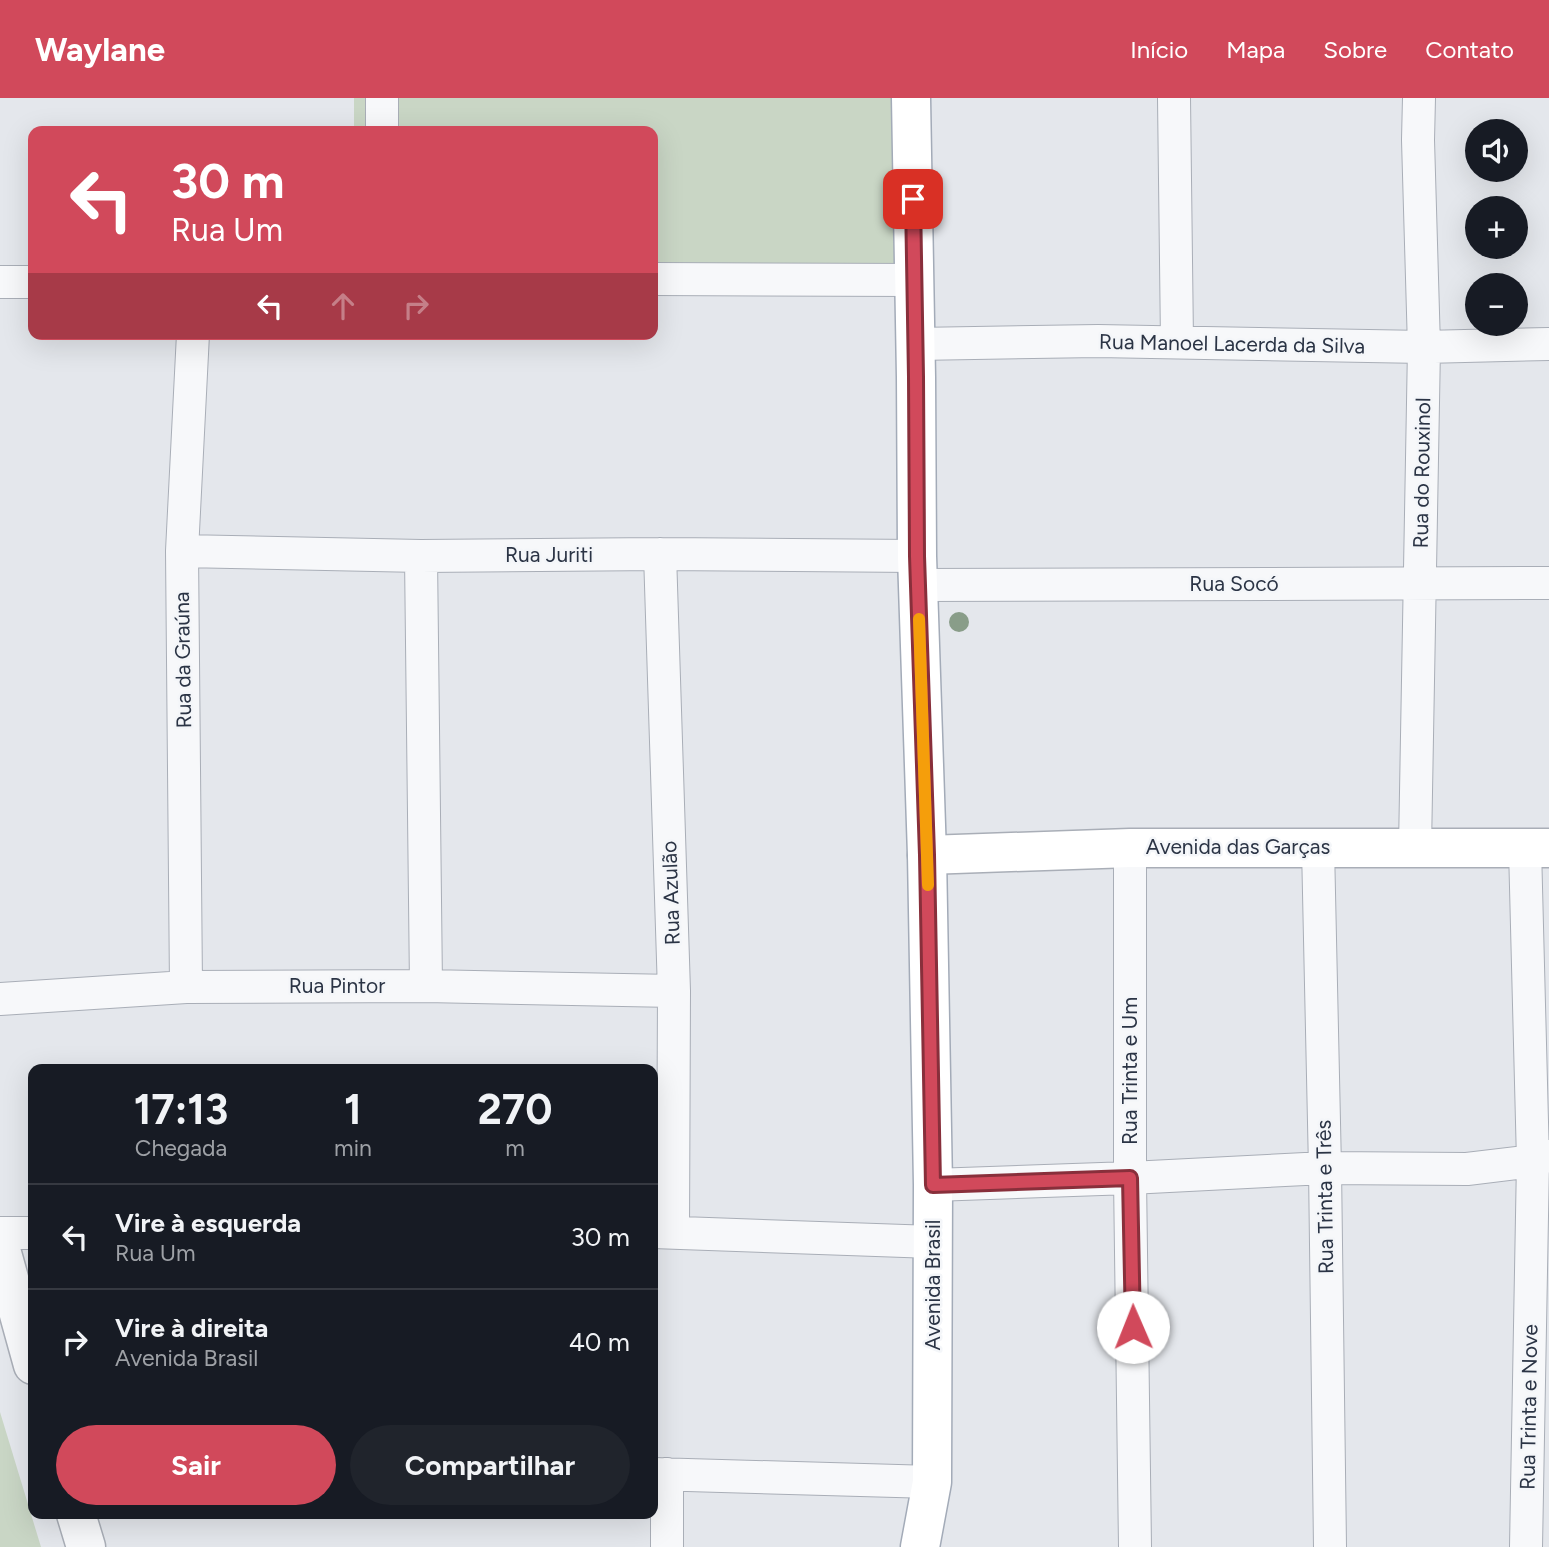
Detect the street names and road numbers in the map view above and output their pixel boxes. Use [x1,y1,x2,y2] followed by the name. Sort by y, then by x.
[1099,329,1365,358] street label: Rua Manoel Lacerda da Silva
[1408,397,1435,549] street label: Rua do Rouxinol
[505,542,593,567] street label: Rua Juriti
[1189,571,1279,596] street label: Rua Socó
[169,591,196,729] street label: Rua da Graúna
[1146,834,1330,859] street label: Avenida das Garças
[656,840,685,946] street label: Rua Azulão
[289,973,385,998] street label: Rua Pintor
[1117,997,1142,1145] street label: Rua Trinta e Um
[1311,1120,1338,1274] street label: Rua Trinta e Três
[920,1220,945,1350] street label: Avenida Brasil
[1515,1324,1542,1490] street label: Rua Trinta e Nove

